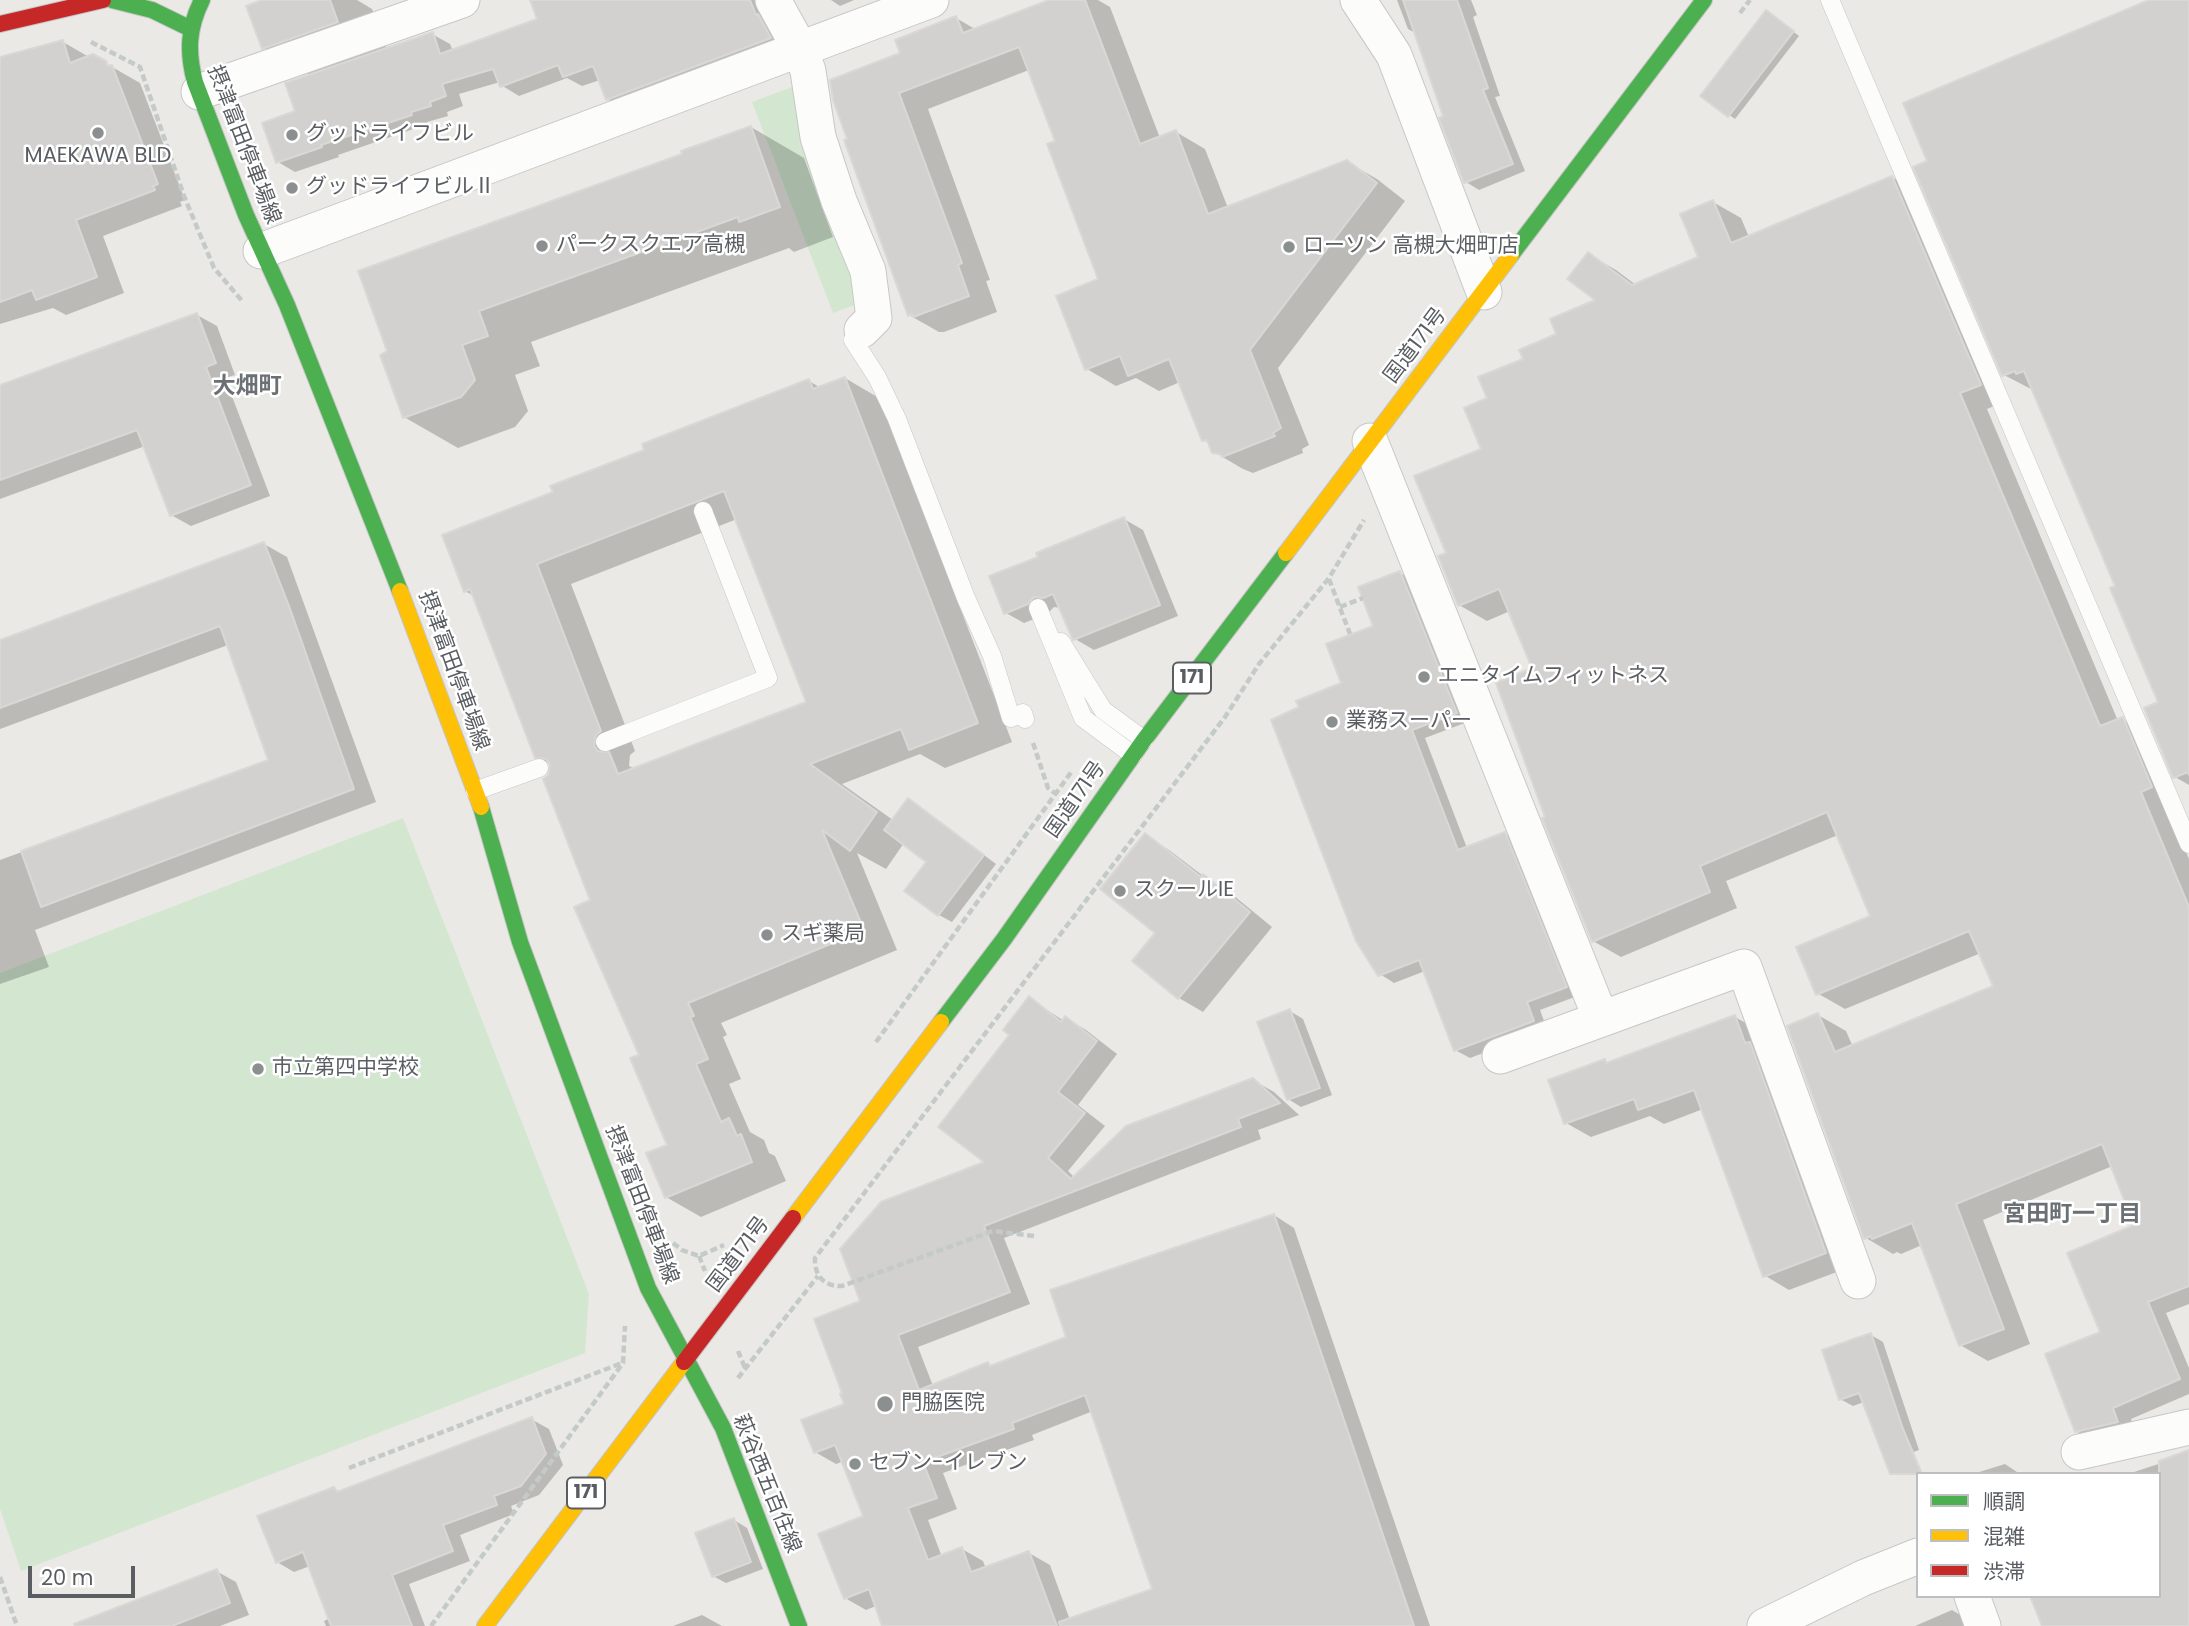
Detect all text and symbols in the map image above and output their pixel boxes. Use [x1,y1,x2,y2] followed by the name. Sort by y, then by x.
[201,62,285,228] street label: 摂津富田停車場線
[306,122,474,148] place label: グッドライフビル
[90,125,106,141] marker: MAEKAWA BLD
[284,127,300,143] marker: グッドライフビル
[25,144,171,170] place label: MAEKAWA BLD
[306,175,495,201] place label: グッドライフビルⅡ
[284,180,300,196] marker: グッドライフビルⅡ
[556,233,745,259] place label: パークスクエア高槻
[1303,234,1519,260] place label: ローソン 高槻大畑町店
[534,238,550,254] marker: パークスクエア高槻
[1281,239,1297,255] marker: ローソン 高槻大畑町店
[1379,303,1453,389] street label: 国道171号
[213,373,281,401] district label: 大畑町
[412,588,494,754] street label: 摂津富田停車場線
[1173,663,1211,694] road number: 171
[1438,664,1669,690] place label: エニタイムフィットネス
[1416,669,1432,685] marker: エニタイムフィットネス
[1346,709,1472,735] place label: 業務スーパー
[1324,714,1340,730] marker: 業務スーパー
[1040,757,1112,843] street label: 国道171号
[1134,878,1234,904] place label: スクールIE
[1112,883,1128,899] marker: スクールIE
[781,922,865,948] place label: スギ薬局
[759,927,775,943] marker: スギ薬局
[272,1056,419,1082] place label: 市立第四中学校
[250,1061,266,1077] marker: 市立第四中学校
[599,1122,683,1288] street label: 摂津富田停車場線
[2003,1201,2141,1229] district label: 宮田町一丁目
[702,1212,776,1298] street label: 国道171号
[901,1391,985,1417] place label: 門脇医院
[875,1394,895,1414] marker: 門脇医院
[727,1411,805,1557] street label: 萩谷西五百住線
[869,1451,1028,1477] place label: セブン-イレブン
[847,1456,863,1472] marker: セブン-イレブン
[1916,1472,2161,1598] legend
[567,1478,605,1508] road number: 171
[1983,1487,2025,1516] text: 順調
[1983,1522,2025,1551] text: 混雑
[32,1552,138,1596] scale bar
[1983,1557,2025,1586] text: 渋滞
[41,1563,94,1592] text: 20 m

